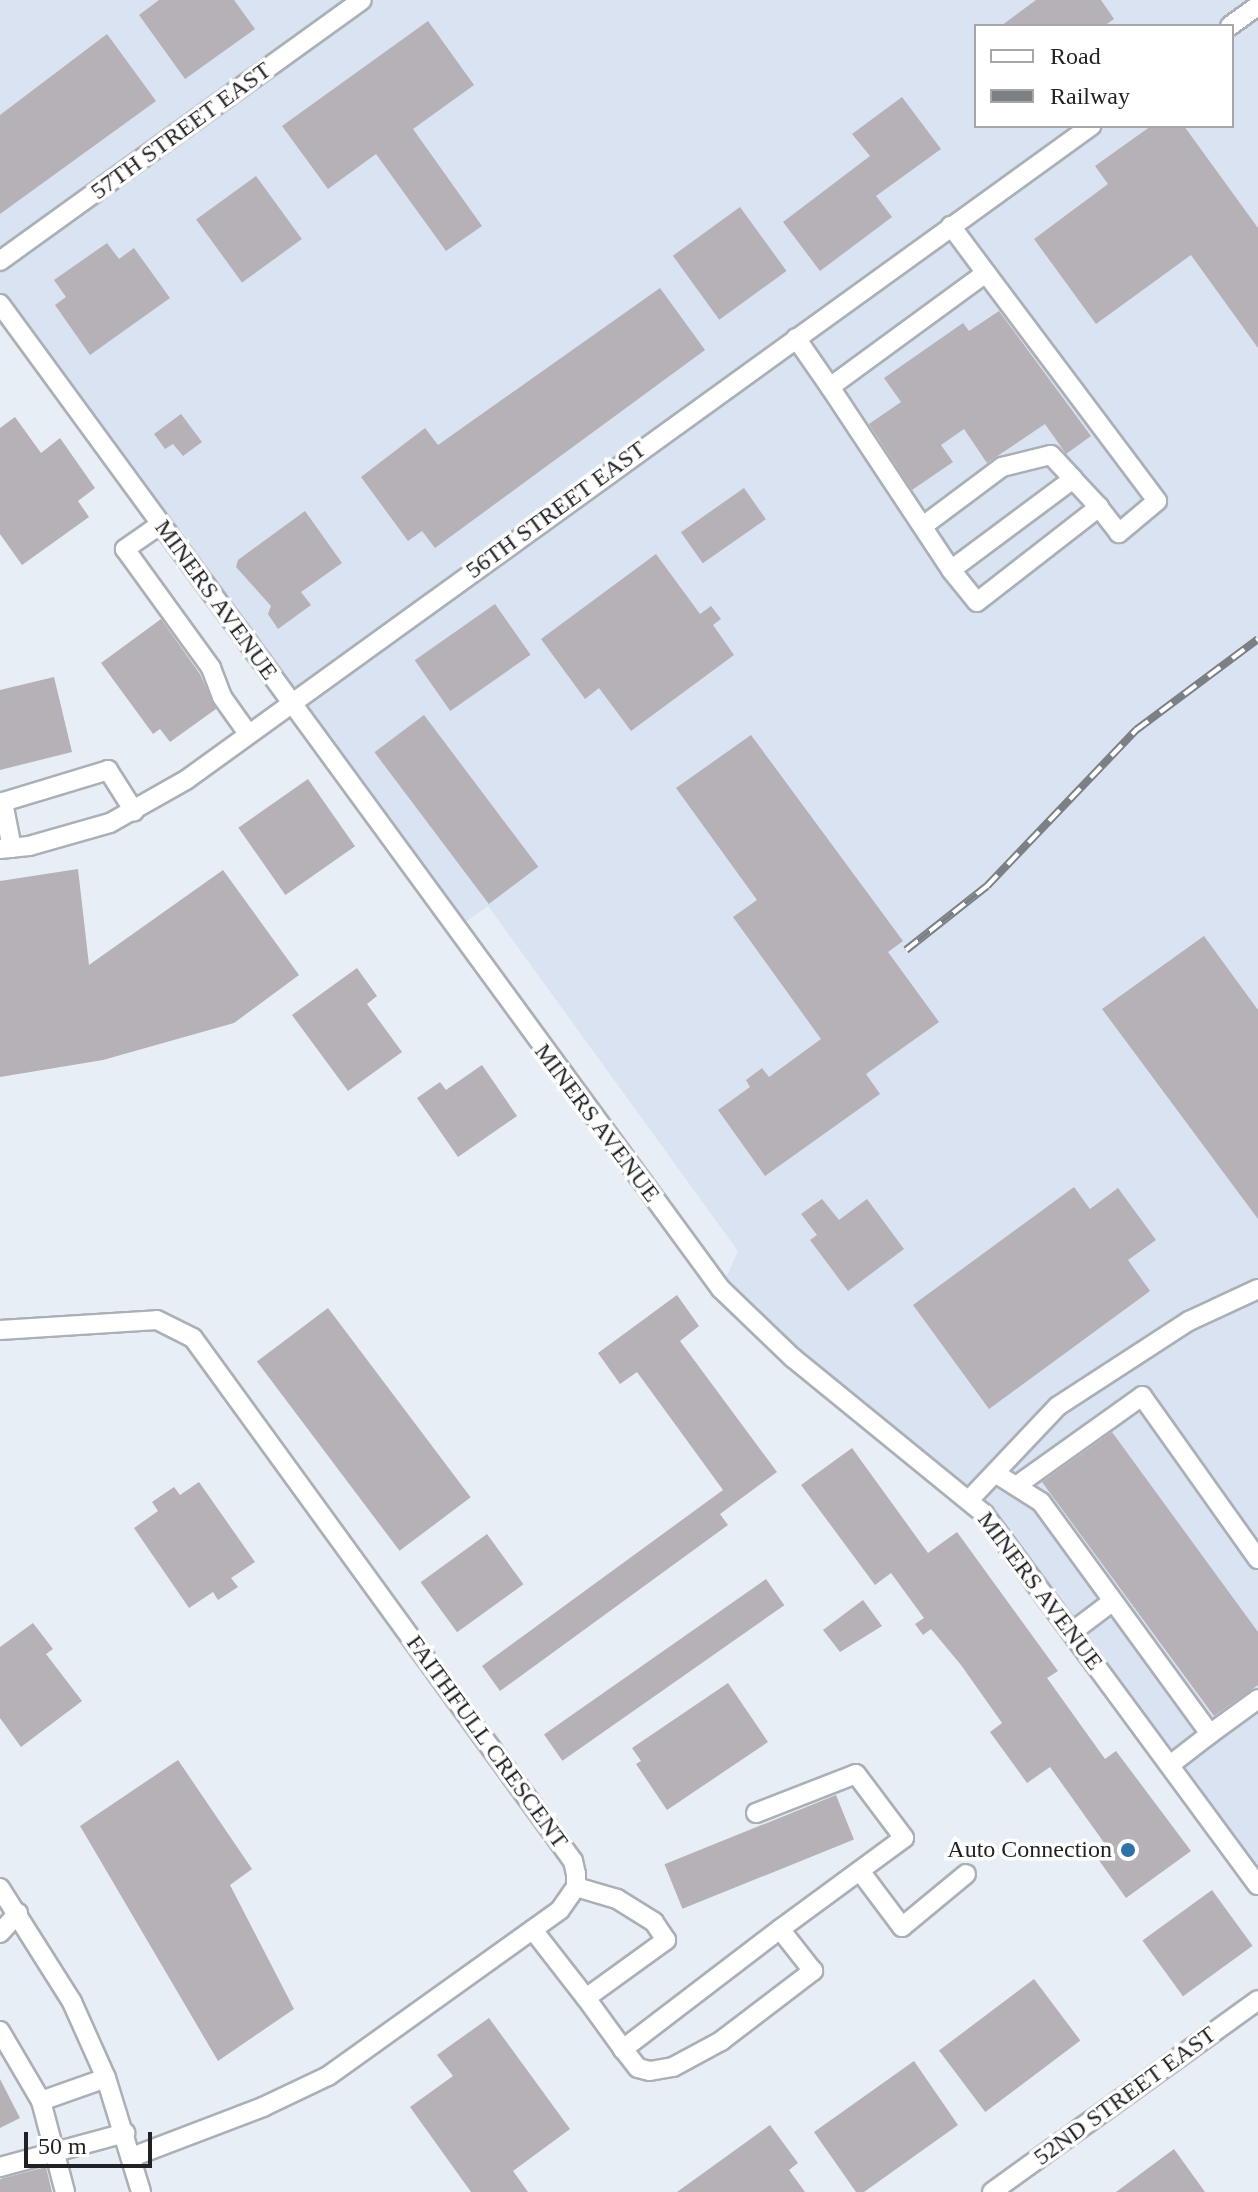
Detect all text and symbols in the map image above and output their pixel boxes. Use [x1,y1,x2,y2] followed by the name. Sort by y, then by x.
[974,24,1234,128] legend
[1050,43,1101,69] text: Road
[85,56,277,206] street label: 57TH STREET EAST
[1050,83,1130,109] text: Railway
[460,435,652,585] street label: 56TH STREET EAST
[148,514,284,686] street label: MINERS AVENUE
[528,1038,666,1208] street label: MINERS AVENUE
[971,1506,1109,1676] street label: MINERS AVENUE
[400,1629,574,1855] street label: FAITHFULL CRESCENT
[947,1836,1112,1864] place label: Auto Connection
[1119,1841,1137,1859] marker: Auto Connection
[1028,2020,1222,2172] street label: 52ND STREET EAST
[28,2116,156,2166] scale bar
[38,2133,87,2159] text: 50 m

